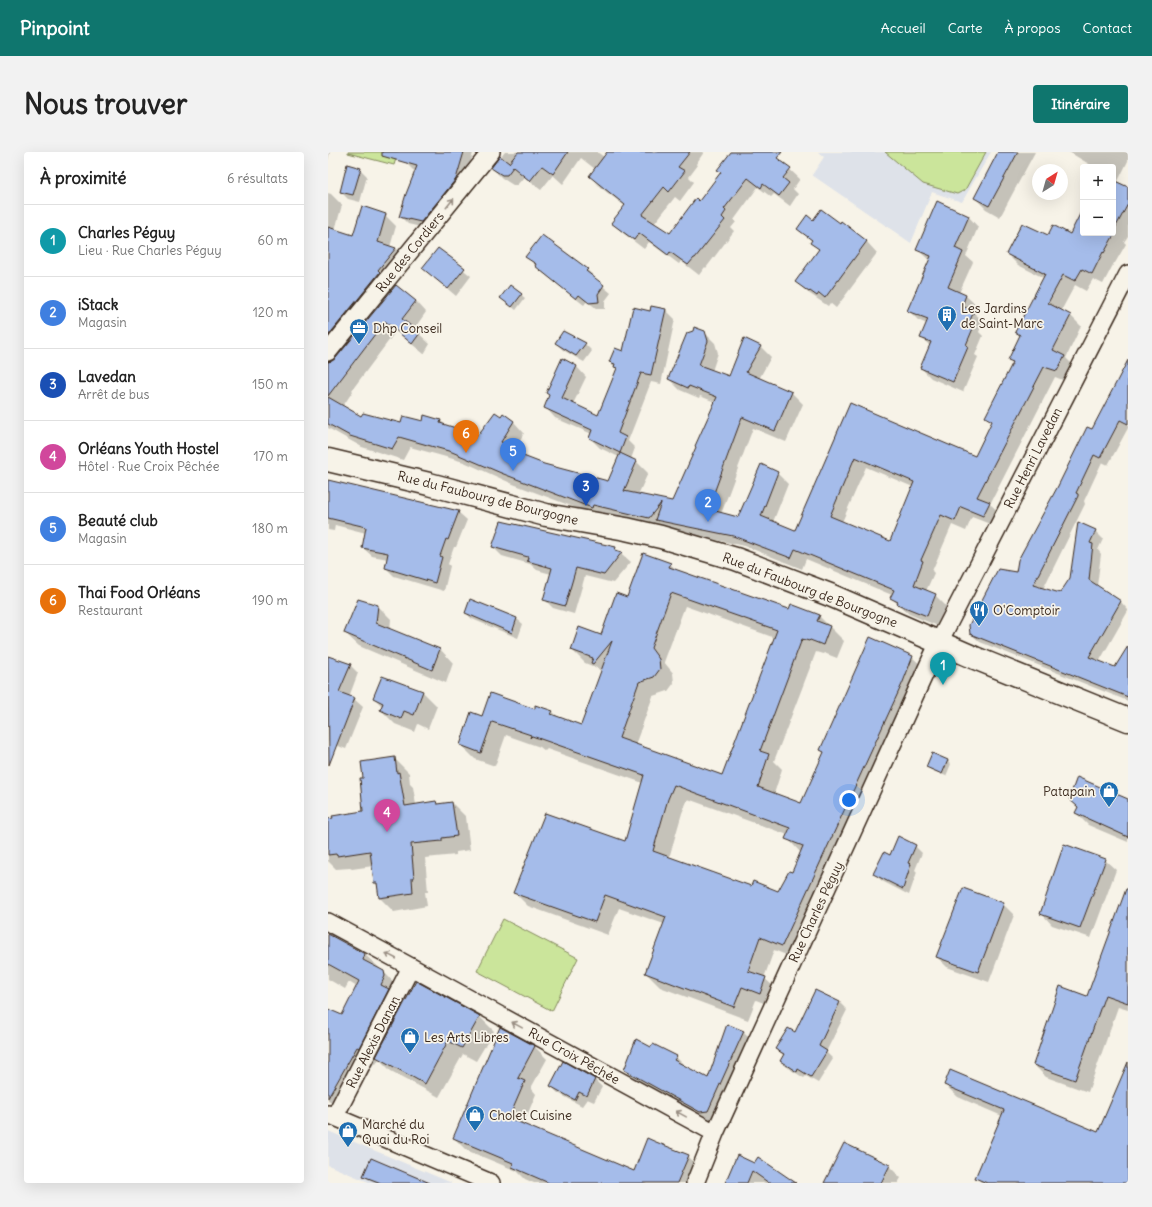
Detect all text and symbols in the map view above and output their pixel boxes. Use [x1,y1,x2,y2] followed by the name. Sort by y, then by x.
[20,16,90,40] text: Pinpoint
[881,19,926,37] text: Accueil
[948,19,983,37] text: Carte
[1005,19,1061,37] text: À propos
[1083,19,1132,37] text: Contact
[1033,85,1128,123] button: Itinéraire
[24,86,187,122] text: Nous trouver
[1032,164,1068,200] north arrow
[1080,164,1116,236] map controls
[1080,164,1116,200] button: +
[40,167,126,189] text: À proximité
[227,170,288,187] text: 6 résultats
[446,197,454,208] one-way arrow
[1080,200,1116,236] button: −
[372,208,448,296] street label: Rue des Cordiers
[78,223,175,242] text: Charles Péguy
[50,232,56,249] text: 1
[257,232,288,249] text: 60 m
[78,242,222,259] text: Lieu · Rue Charles Péguy
[78,295,118,314] text: iStack
[961,300,1043,332] place label: Les Jardins de Saint-Marc
[49,304,57,321] text: 2
[253,304,288,321] text: 120 m
[936,304,958,332] building icon: Les Jardins de Saint-Marc
[78,314,127,331] text: Magasin
[348,317,370,345] office icon: Dhp Conseil
[373,320,442,337] place label: Dhp Conseil
[78,367,136,386] text: Lavedan
[49,376,57,393] text: 3
[252,376,288,393] text: 150 m
[78,386,149,403] text: Arrêt de bus
[1000,404,1066,511] street label: Rue Henri Lavedan
[453,420,479,453] pin: 6
[500,438,526,471] pin: 5
[78,439,219,458] text: Orléans Youth Hostel
[49,448,57,465] text: 4
[253,448,288,465] text: 170 m
[78,458,219,475] text: Hôtel · Rue Croix Pêchée
[396,467,580,529] street label: Rue du Faubourg de Bourgogne
[573,473,599,506] pin: 3
[695,489,721,522] pin: 2
[78,511,158,530] text: Beauté club
[49,520,57,537] text: 5
[252,520,288,537] text: 180 m
[78,530,127,547] text: Magasin
[720,549,900,631] street label: Rue du Faubourg de Bourgogne
[78,583,200,602] text: Thai Food Orléans
[49,592,57,609] text: 6
[252,592,288,609] text: 190 m
[968,599,990,627] restaurant icon: O'Comptoir
[78,602,143,619] text: Restaurant
[993,602,1061,619] place label: O'Comptoir
[930,652,956,685] pin: 1
[1098,780,1120,808] shop icon: Patapain
[1043,783,1095,800] place label: Patapain
[839,790,859,810] your location
[374,799,400,832] pin: 4
[785,859,847,965] street label: Rue Charles Péguy
[385,952,397,959] one-way arrow
[342,992,404,1091] street label: Rue Alexis Danan
[512,1020,524,1028] one-way arrow
[525,1024,623,1088] street label: Rue Croix Pêchée
[399,1026,421,1054] shop icon: Les Arts Libres
[424,1029,509,1046] place label: Les Arts Libres
[464,1104,486,1132] shop icon: Cholet Cuisine
[489,1107,572,1124] place label: Cholet Cuisine
[675,1110,687,1117] one-way arrow
[362,1116,430,1148] place label: Marché du Quai du Roi
[337,1120,359,1148] shop icon: Marché du Quai du Roi

